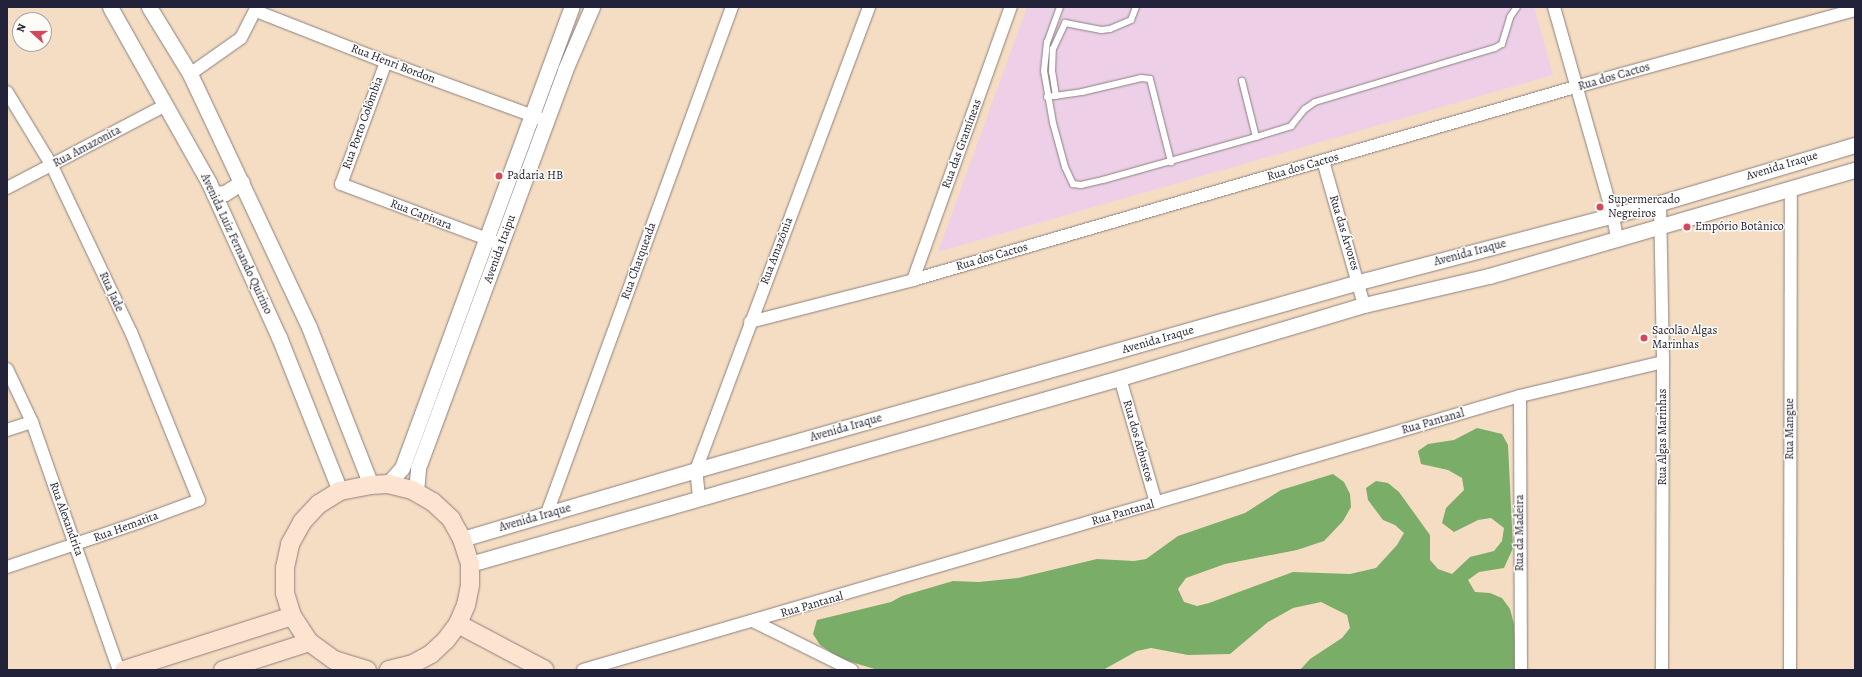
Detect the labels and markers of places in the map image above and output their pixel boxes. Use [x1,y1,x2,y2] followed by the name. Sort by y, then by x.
[507,169,563,183] place label: Padaria HB
[494,171,504,181] marker: Padaria HB
[1608,193,1680,221] place label: Supermercado Negreiros
[1595,202,1605,212] marker: Supermercado Negreiros
[1695,220,1784,234] place label: Empório Botânico
[1682,222,1692,232] marker: Empório Botânico
[1652,324,1717,352] place label: Sacolão Algas Marinhas
[1639,333,1649,343] marker: Sacolão Algas Marinhas

